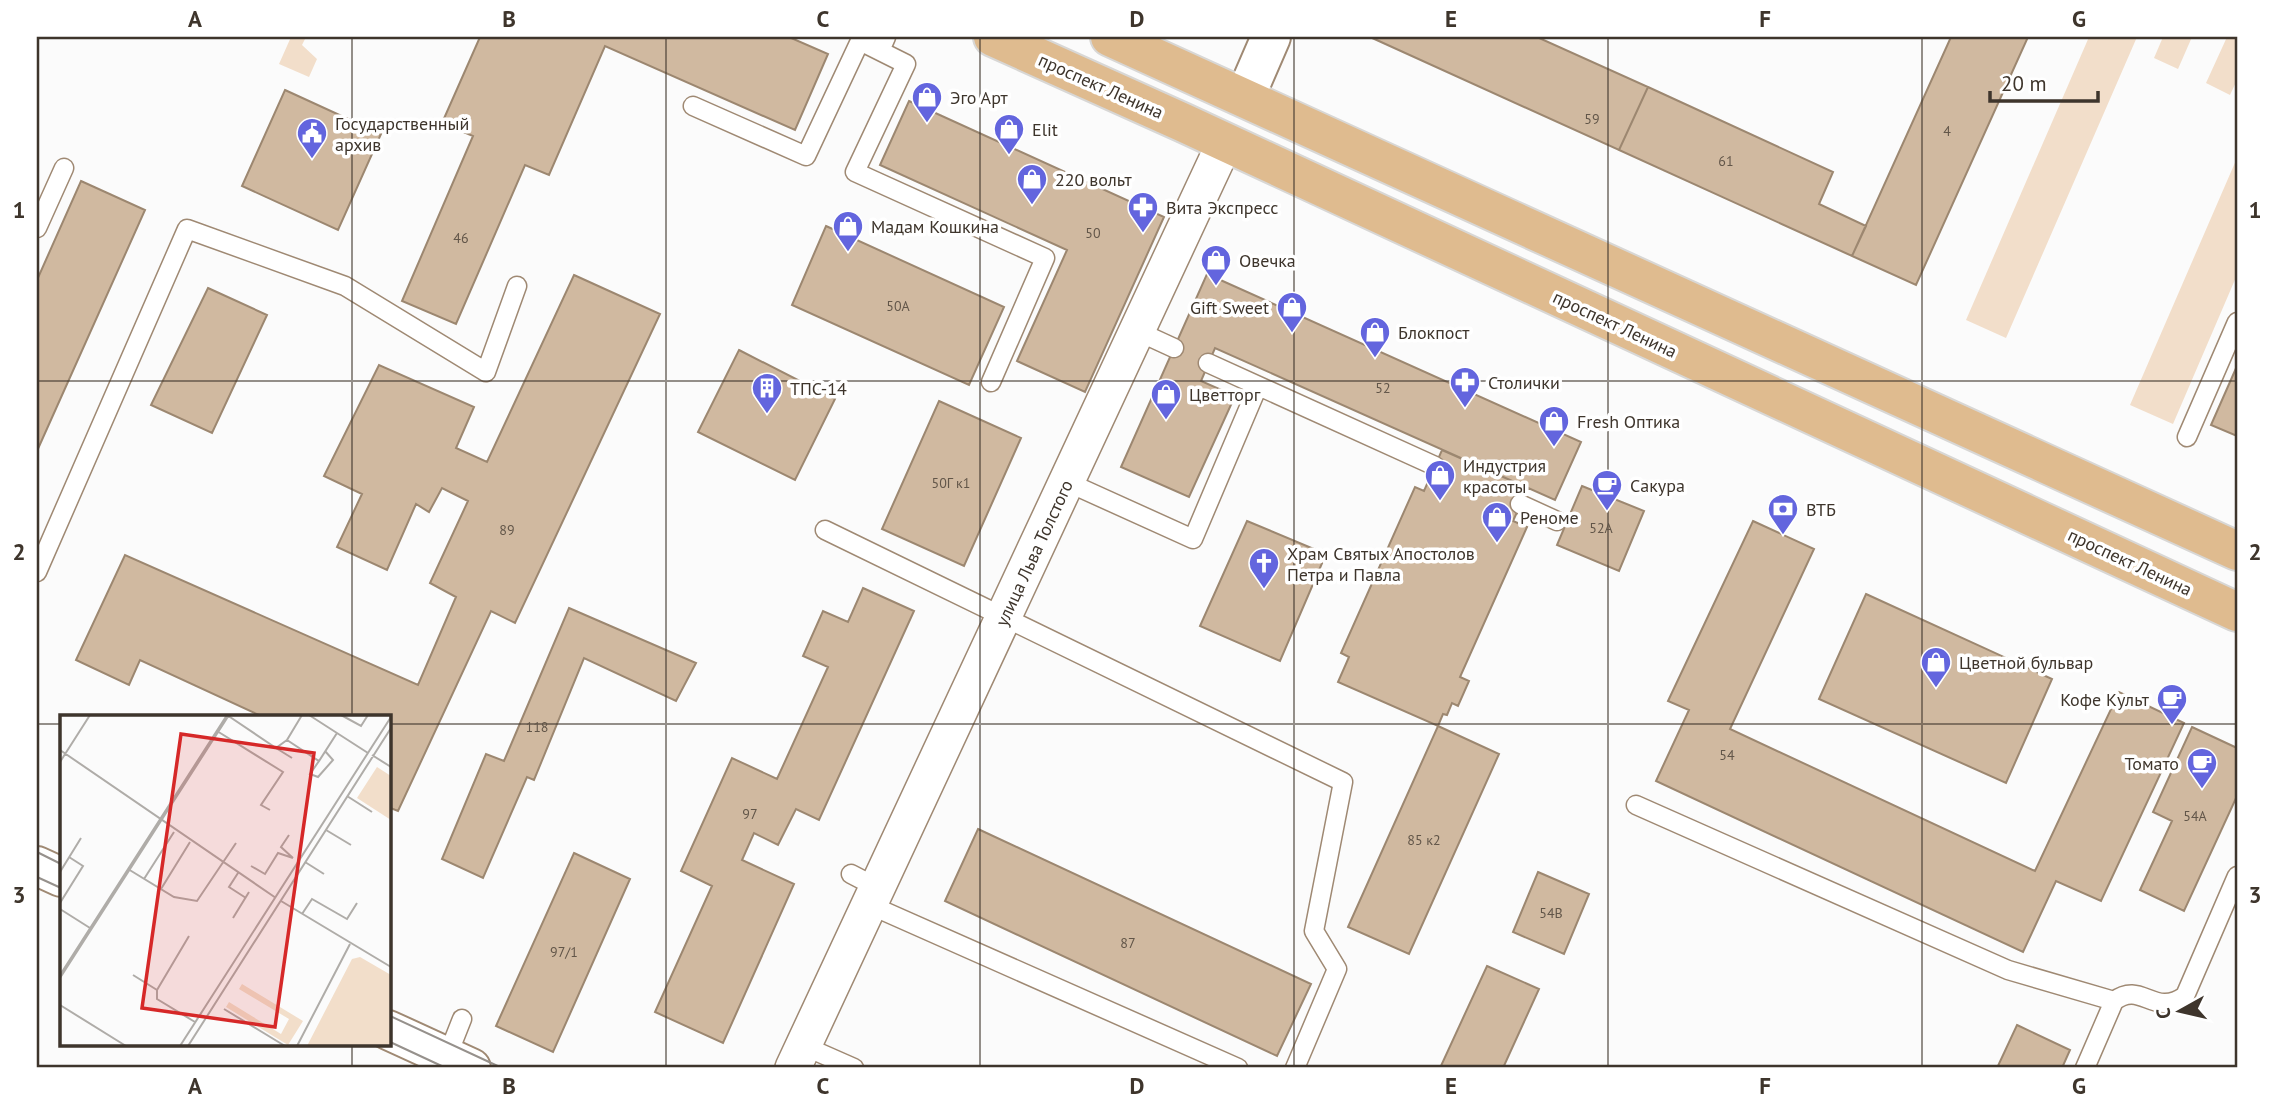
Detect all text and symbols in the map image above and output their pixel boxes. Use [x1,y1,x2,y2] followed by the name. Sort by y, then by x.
[188,4,202,33] text: A
[502,4,516,33] text: B
[817,4,830,33] text: C
[1130,4,1144,33] text: D
[1445,4,1457,33] text: E
[1759,4,1771,33] text: F
[2072,4,2086,33] text: G
[1035,48,1167,124] street label: проспект Ленина
[1990,60,2099,104] scale bar
[2001,70,2047,97] text: 20 m
[910,80,944,124] shop icon: Эго Арт
[950,86,1009,109] place label: Эго Арт
[1584,110,1600,128] house number: 59
[335,112,469,156] place label: Государственный архив
[992,112,1026,156] shop icon: Elit
[295,116,329,160] public building icon: Государственный архив
[1032,118,1058,141] place label: Elit
[1943,122,1951,140] house number: 4
[1718,152,1734,170] house number: 61
[1015,162,1049,206] shop icon: 220 вольт
[1055,168,1133,191] place label: 220 вольт
[1126,190,1160,234] pharmacy icon: Вита Экспресс
[12,195,26,224] text: 1
[2248,195,2262,224] text: 1
[1166,196,1278,219] place label: Вита Экспресс
[831,209,865,253] shop icon: Мадам Кошкина
[871,215,999,238] place label: Мадам Кошкина
[1085,224,1101,242] house number: 50
[453,229,469,247] house number: 46
[1199,243,1233,287] shop icon: Овечка
[1239,249,1296,272] place label: Овечка
[1549,285,1681,363] street label: проспект Ленина
[1275,290,1309,334] shop icon: Gift Sweet
[1190,296,1269,319] place label: Gift Sweet
[886,297,911,315] house number: 50А
[1358,315,1392,359] shop icon: Блокпост
[1398,321,1470,344] place label: Блокпост
[1448,365,1482,409] pharmacy icon: Столички
[750,371,784,415] building icon: ТПС-14
[1488,371,1560,394] place label: Столички
[790,377,847,400] place label: ТПС-14
[1149,377,1183,421] shop icon: Цветторг
[1375,379,1391,397] house number: 52
[1189,383,1261,406] place label: Цветторг
[1537,404,1571,448] shop icon: Fresh Оптика
[1577,410,1680,433] place label: Fresh Оптика
[1463,454,1546,498] place label: Индустрия красоты
[1423,458,1457,502] shop icon: Индустрия красоты
[1590,468,1624,512] cafe icon: Сакура
[932,474,970,492] house number: 50Г к1
[1630,474,1685,497] place label: Сакура
[990,476,1078,630] street label: улица Льва Толстого
[1766,492,1800,536] bank icon: ВТБ
[1806,498,1836,521] place label: ВТБ
[1480,500,1514,544] shop icon: Реноме
[1520,506,1579,529] place label: Реноме
[1589,519,1614,537] house number: 52А
[499,521,515,539] house number: 89
[2064,523,2196,601] street label: проспект Ленина
[12,537,26,566] text: 2
[2248,537,2262,566] text: 2
[1287,542,1475,586] place label: Храм Святых Апостолов Петра и Павла
[1247,546,1281,590] church icon: Храм Святых Апостолов Петра и Павла
[1919,645,1953,689] shop icon: Цветной бульвар
[1959,651,2093,674] place label: Цветной бульвар
[2155,682,2189,726] cafe icon: Кофе Культ
[2060,688,2150,711] place label: Кофе Культ
[60,715,390,1046] inset map
[526,718,548,736] house number: 118
[1719,746,1735,764] house number: 54
[2185,746,2219,790] cafe icon: Томато
[2125,752,2179,775] place label: Томато
[742,805,758,823] house number: 97
[2183,807,2208,825] house number: 54А
[1407,831,1441,849] house number: 85 к2
[12,880,26,909] text: 3
[2248,880,2262,909] text: 3
[1539,904,1563,922] house number: 54В
[1120,934,1136,952] house number: 87
[550,943,578,961] house number: 97/1
[2144,976,2214,1046] north arrow
[2150,1006,2176,1020] text: С
[188,1071,202,1100] text: A
[502,1071,516,1100] text: B
[817,1071,830,1100] text: C
[1130,1071,1144,1100] text: D
[1445,1071,1457,1100] text: E
[1759,1071,1771,1100] text: F
[2072,1071,2086,1100] text: G

